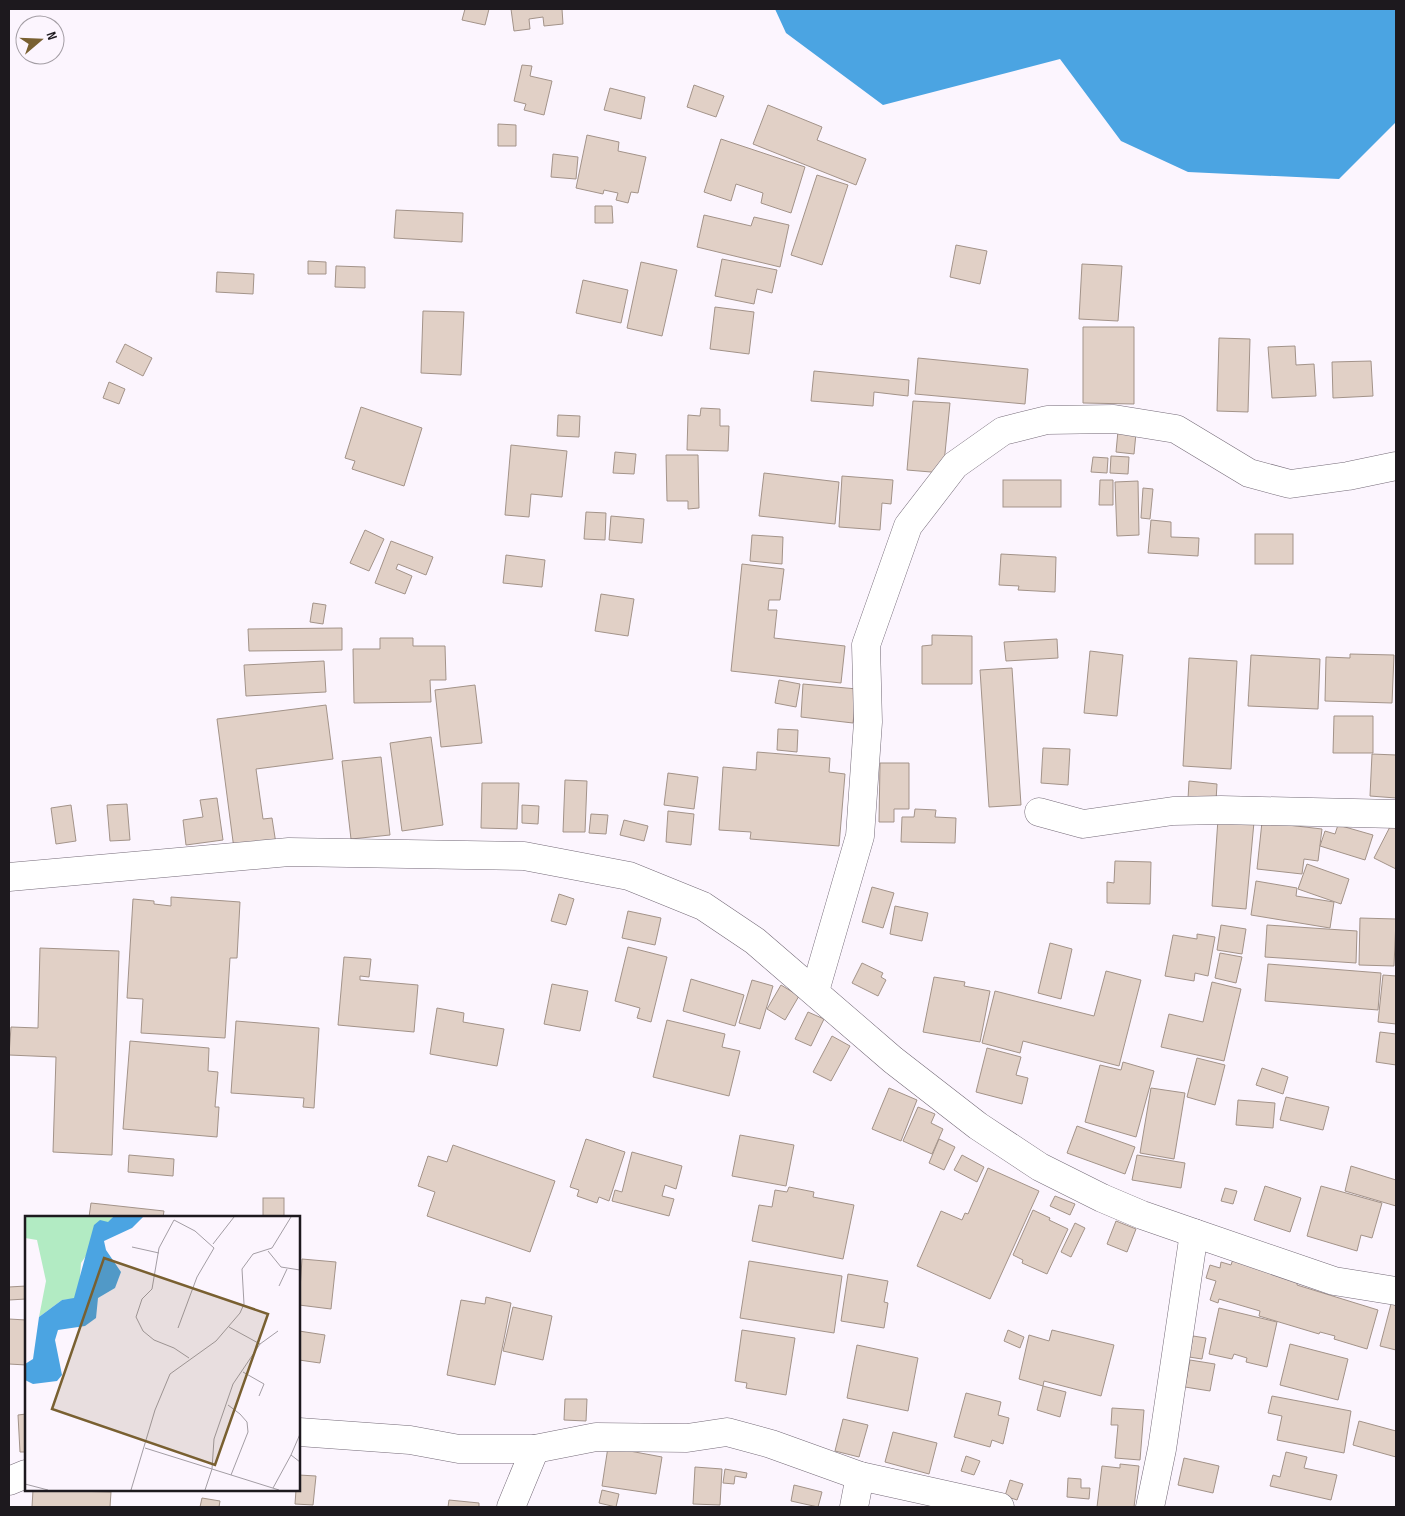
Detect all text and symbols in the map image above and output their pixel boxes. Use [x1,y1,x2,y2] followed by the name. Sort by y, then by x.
[15,15,65,65] north arrow
[43,30,61,42] text: N
[25,1216,300,1491] inset map

